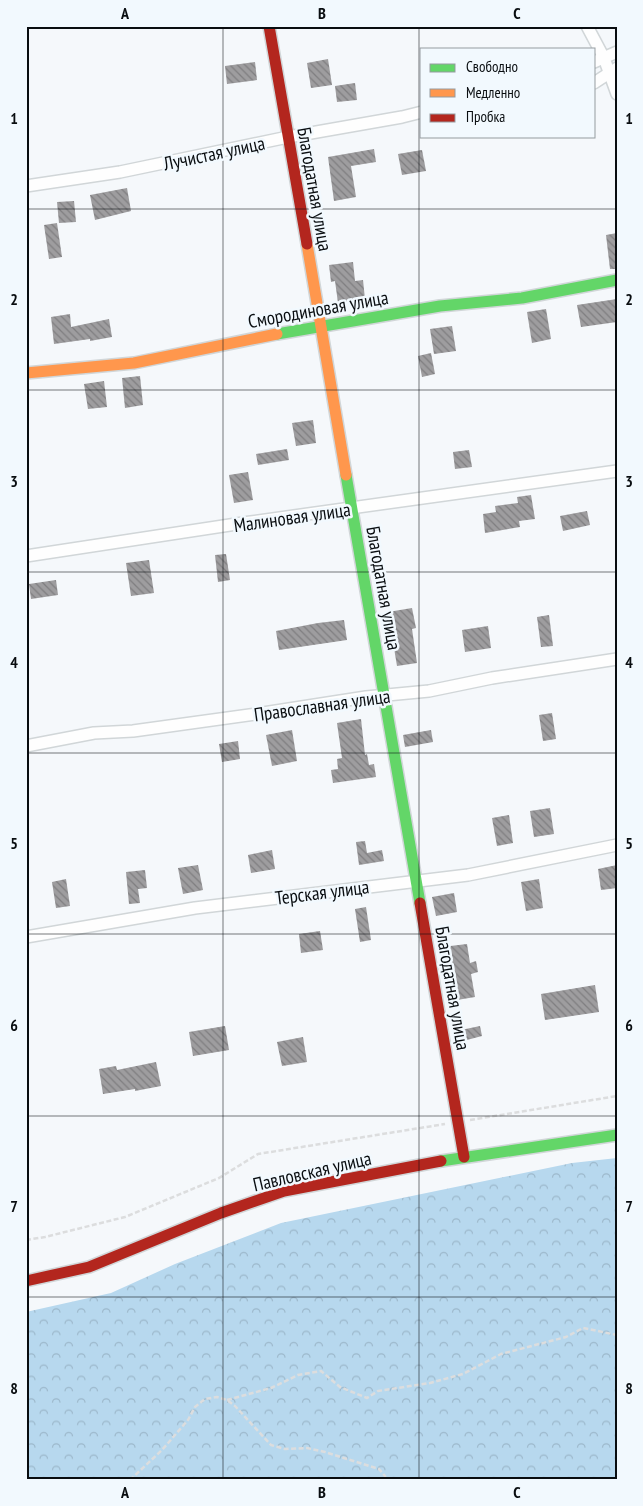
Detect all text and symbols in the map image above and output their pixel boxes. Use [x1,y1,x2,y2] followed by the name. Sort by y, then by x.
[120,3,130,23] text: A
[318,3,326,23] text: B
[513,3,521,23] text: C
[420,48,596,138] legend
[466,57,518,76] text: Свободно
[466,83,520,102] text: Медленно
[466,107,505,126] text: Пробка
[10,108,18,128] text: 1
[625,108,633,128] text: 1
[292,125,338,253] street label: Благодатная улица
[160,131,267,176] street label: Лучистая улица
[246,285,390,333] street label: Смородиновая улица
[10,289,18,309] text: 2
[625,289,633,309] text: 2
[10,471,18,491] text: 3
[625,471,633,491] text: 3
[232,497,352,537] street label: Малиновая улица
[361,524,407,652] street label: Благодатная улица
[10,652,18,672] text: 4
[625,652,633,672] text: 4
[252,684,392,726] street label: Православная улица
[10,833,18,853] text: 5
[625,833,633,853] text: 5
[274,874,370,910] street label: Терская улица
[430,924,476,1052] street label: Благодатная улица
[10,1015,18,1035] text: 6
[625,1015,633,1035] text: 6
[250,1146,374,1196] street label: Павловская улица
[10,1196,18,1216] text: 7
[625,1196,633,1216] text: 7
[10,1378,18,1398] text: 8
[625,1378,633,1398] text: 8
[120,1482,130,1502] text: A
[318,1482,326,1502] text: B
[513,1482,521,1502] text: C

